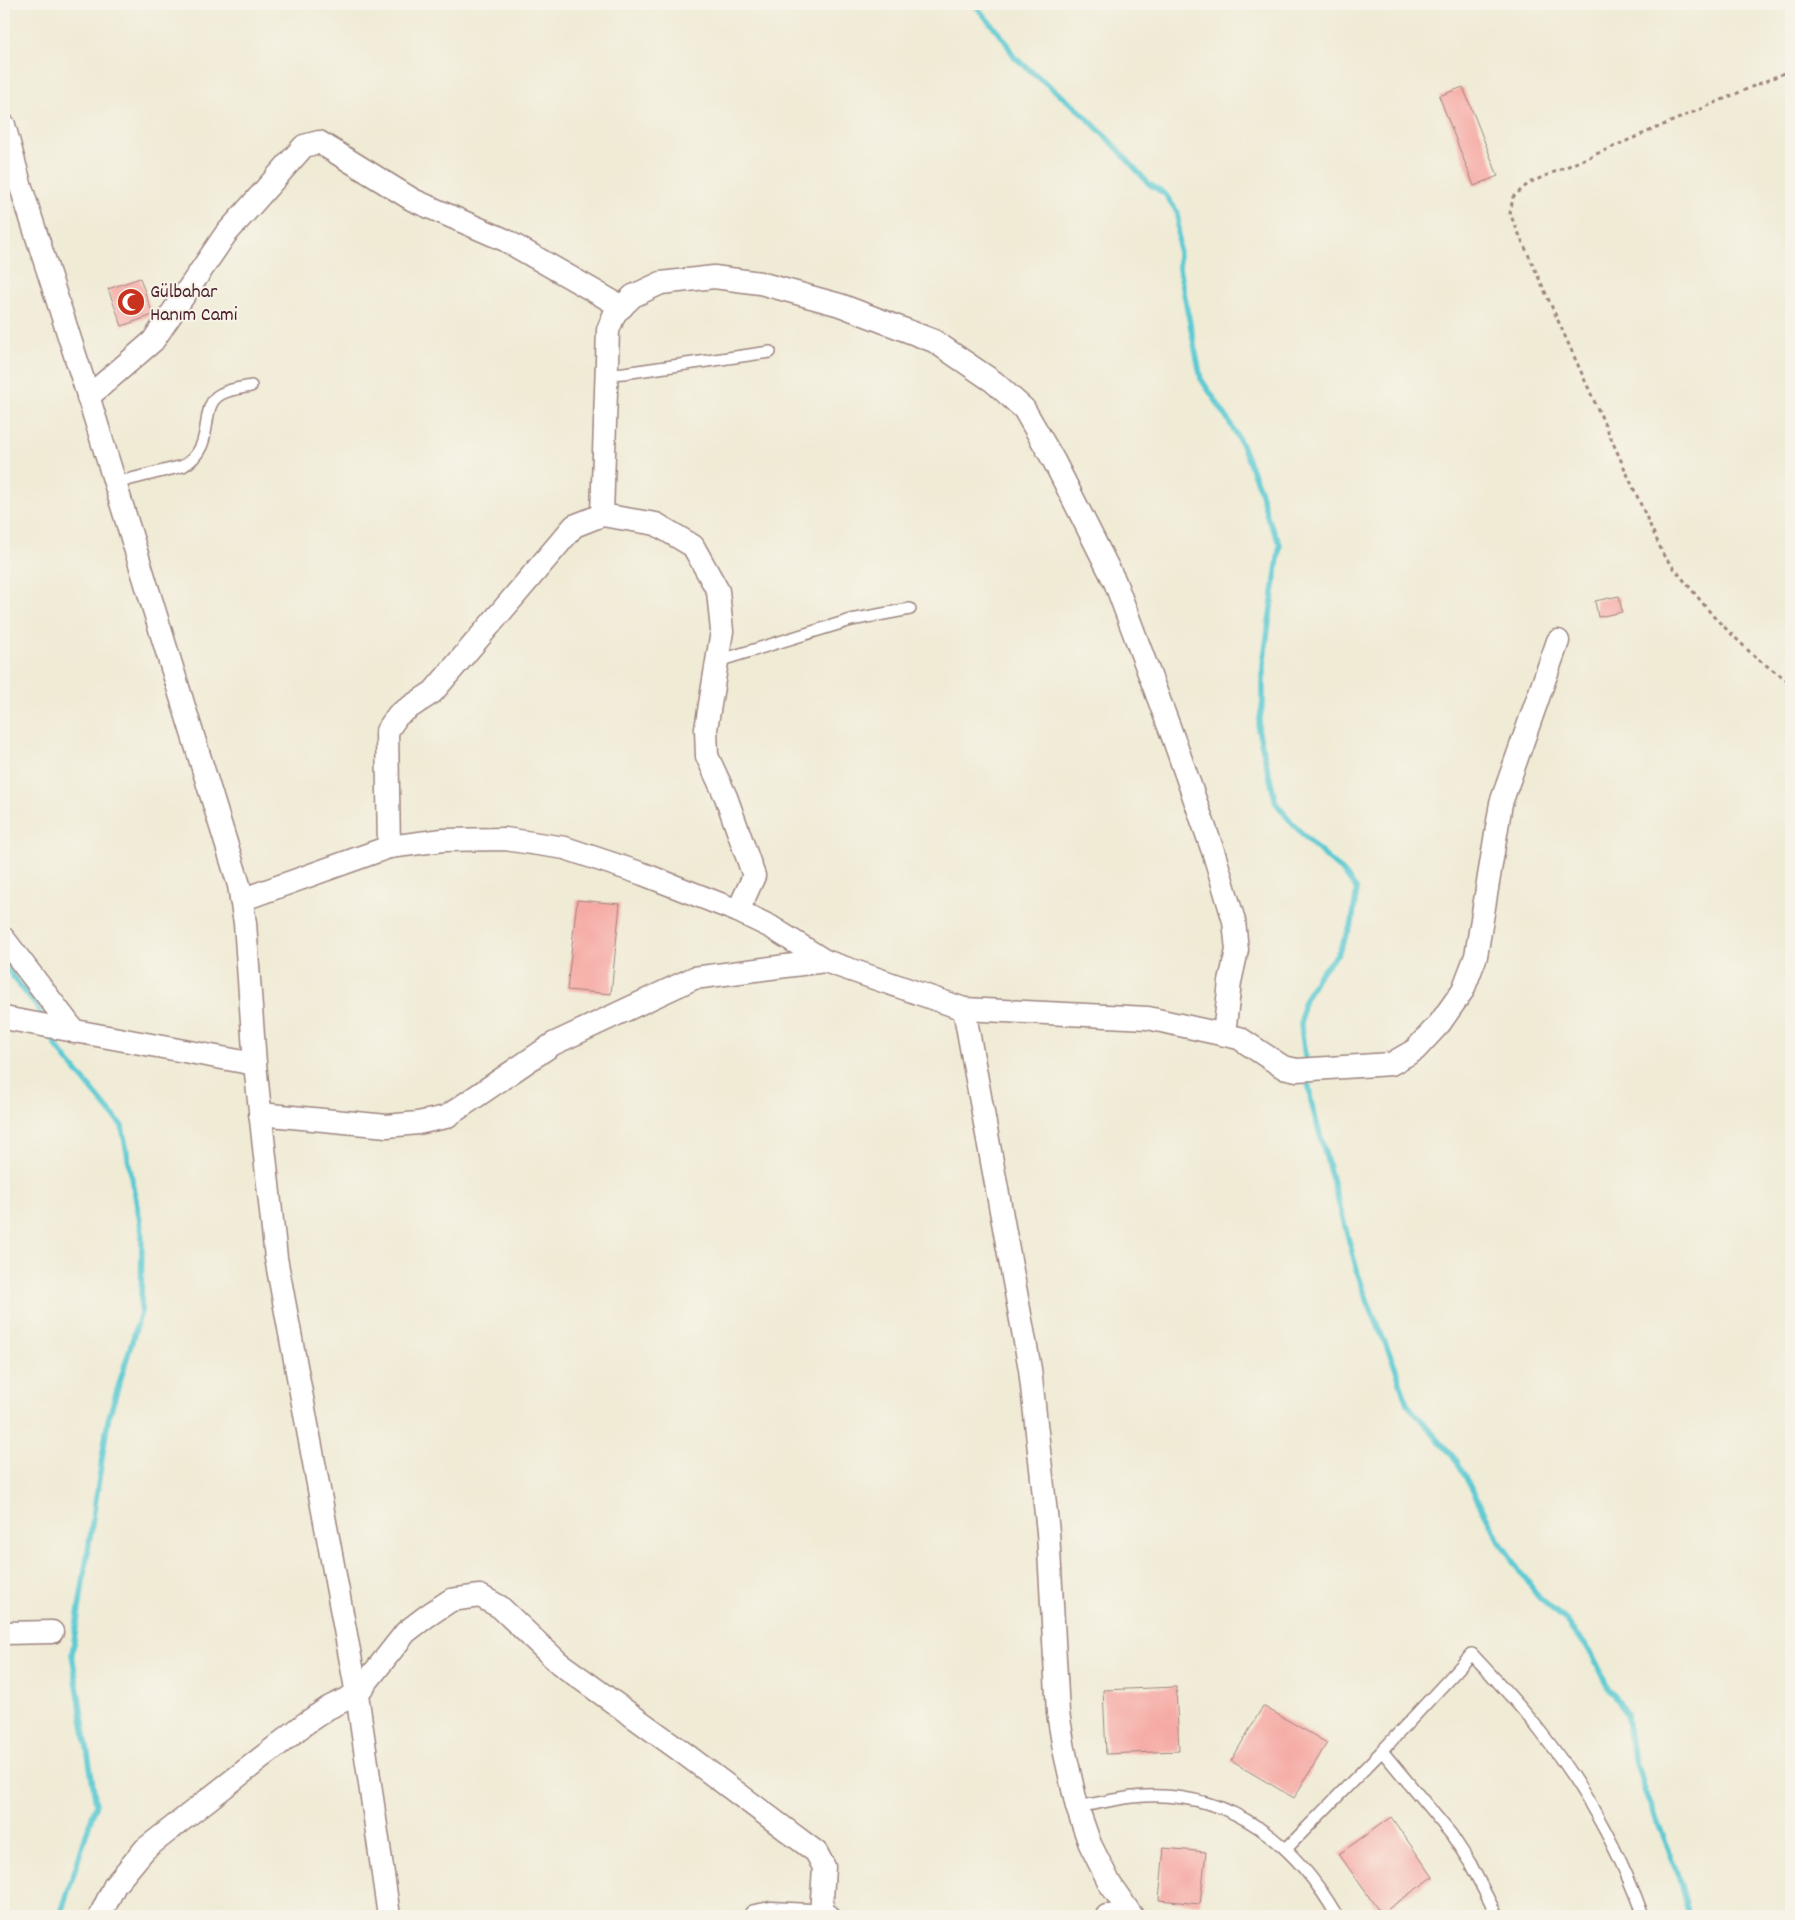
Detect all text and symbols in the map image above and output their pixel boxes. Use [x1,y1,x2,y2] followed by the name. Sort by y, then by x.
[150,279,238,330] place label: Gülbahar Hanım Cami
[116,287,146,317] mosque icon: Gülbahar Hanım Cami

